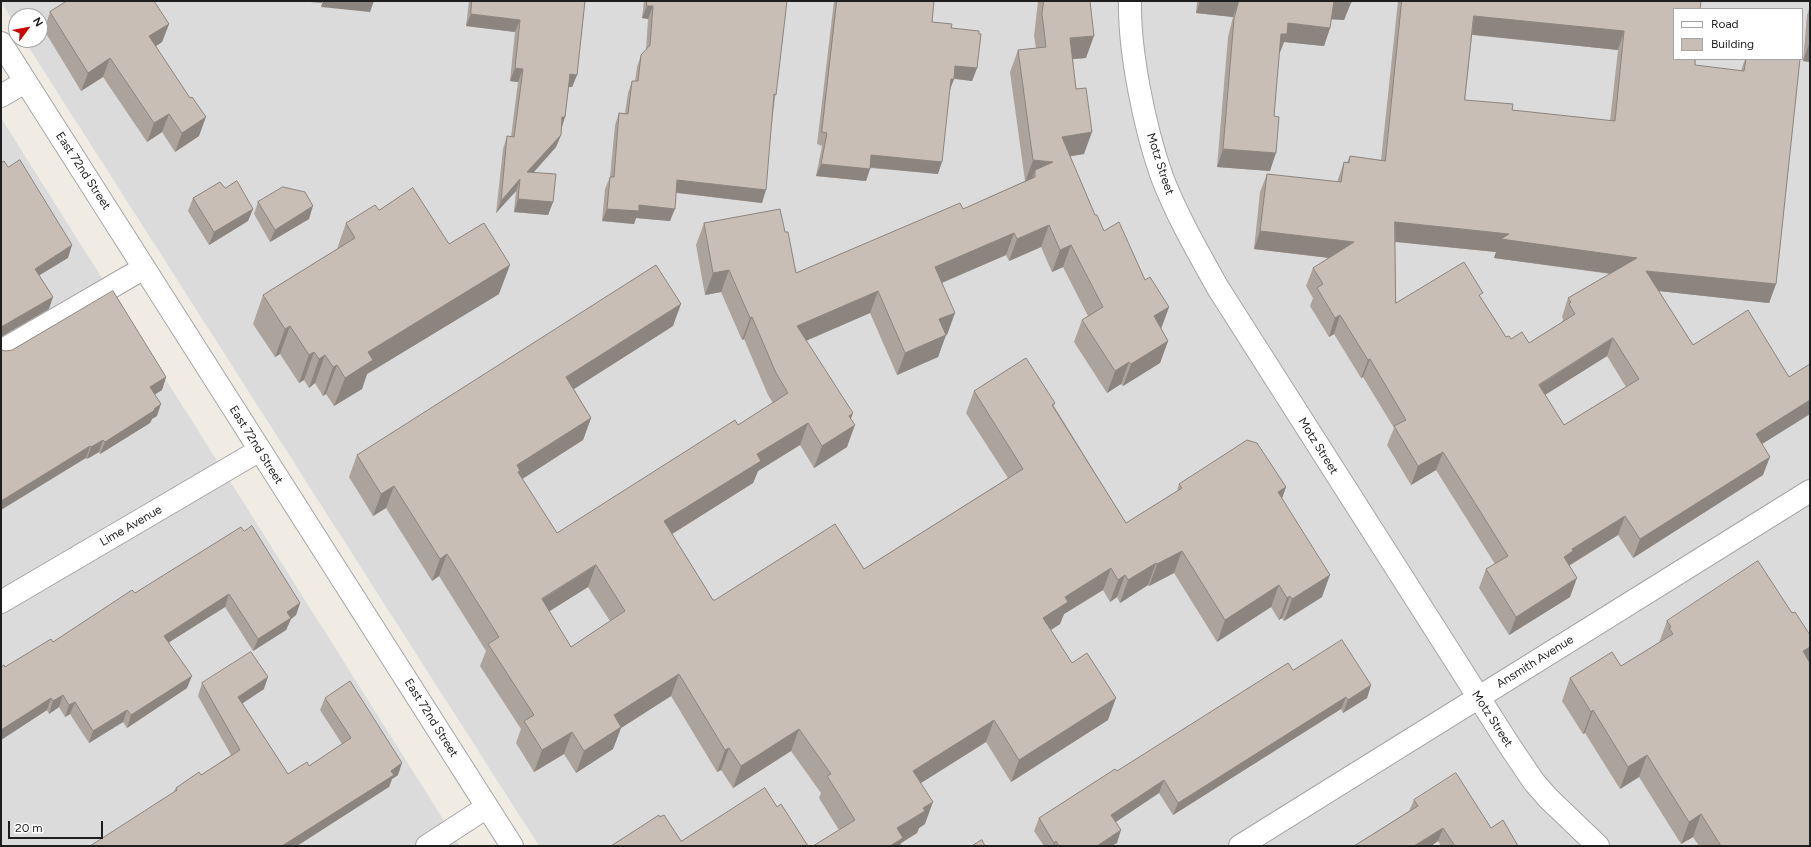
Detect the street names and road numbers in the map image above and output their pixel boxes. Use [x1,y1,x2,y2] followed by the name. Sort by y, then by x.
[53,129,113,213] street label: East 72nd Street
[1143,131,1177,197] street label: Motz Street
[226,403,286,487] street label: East 72nd Street
[1295,415,1341,477] street label: Motz Street
[97,502,165,550] street label: Lime Avenue
[1494,633,1576,691] street label: Ansmith Avenue
[401,676,461,760] street label: East 72nd Street
[1469,688,1515,750] street label: Motz Street

